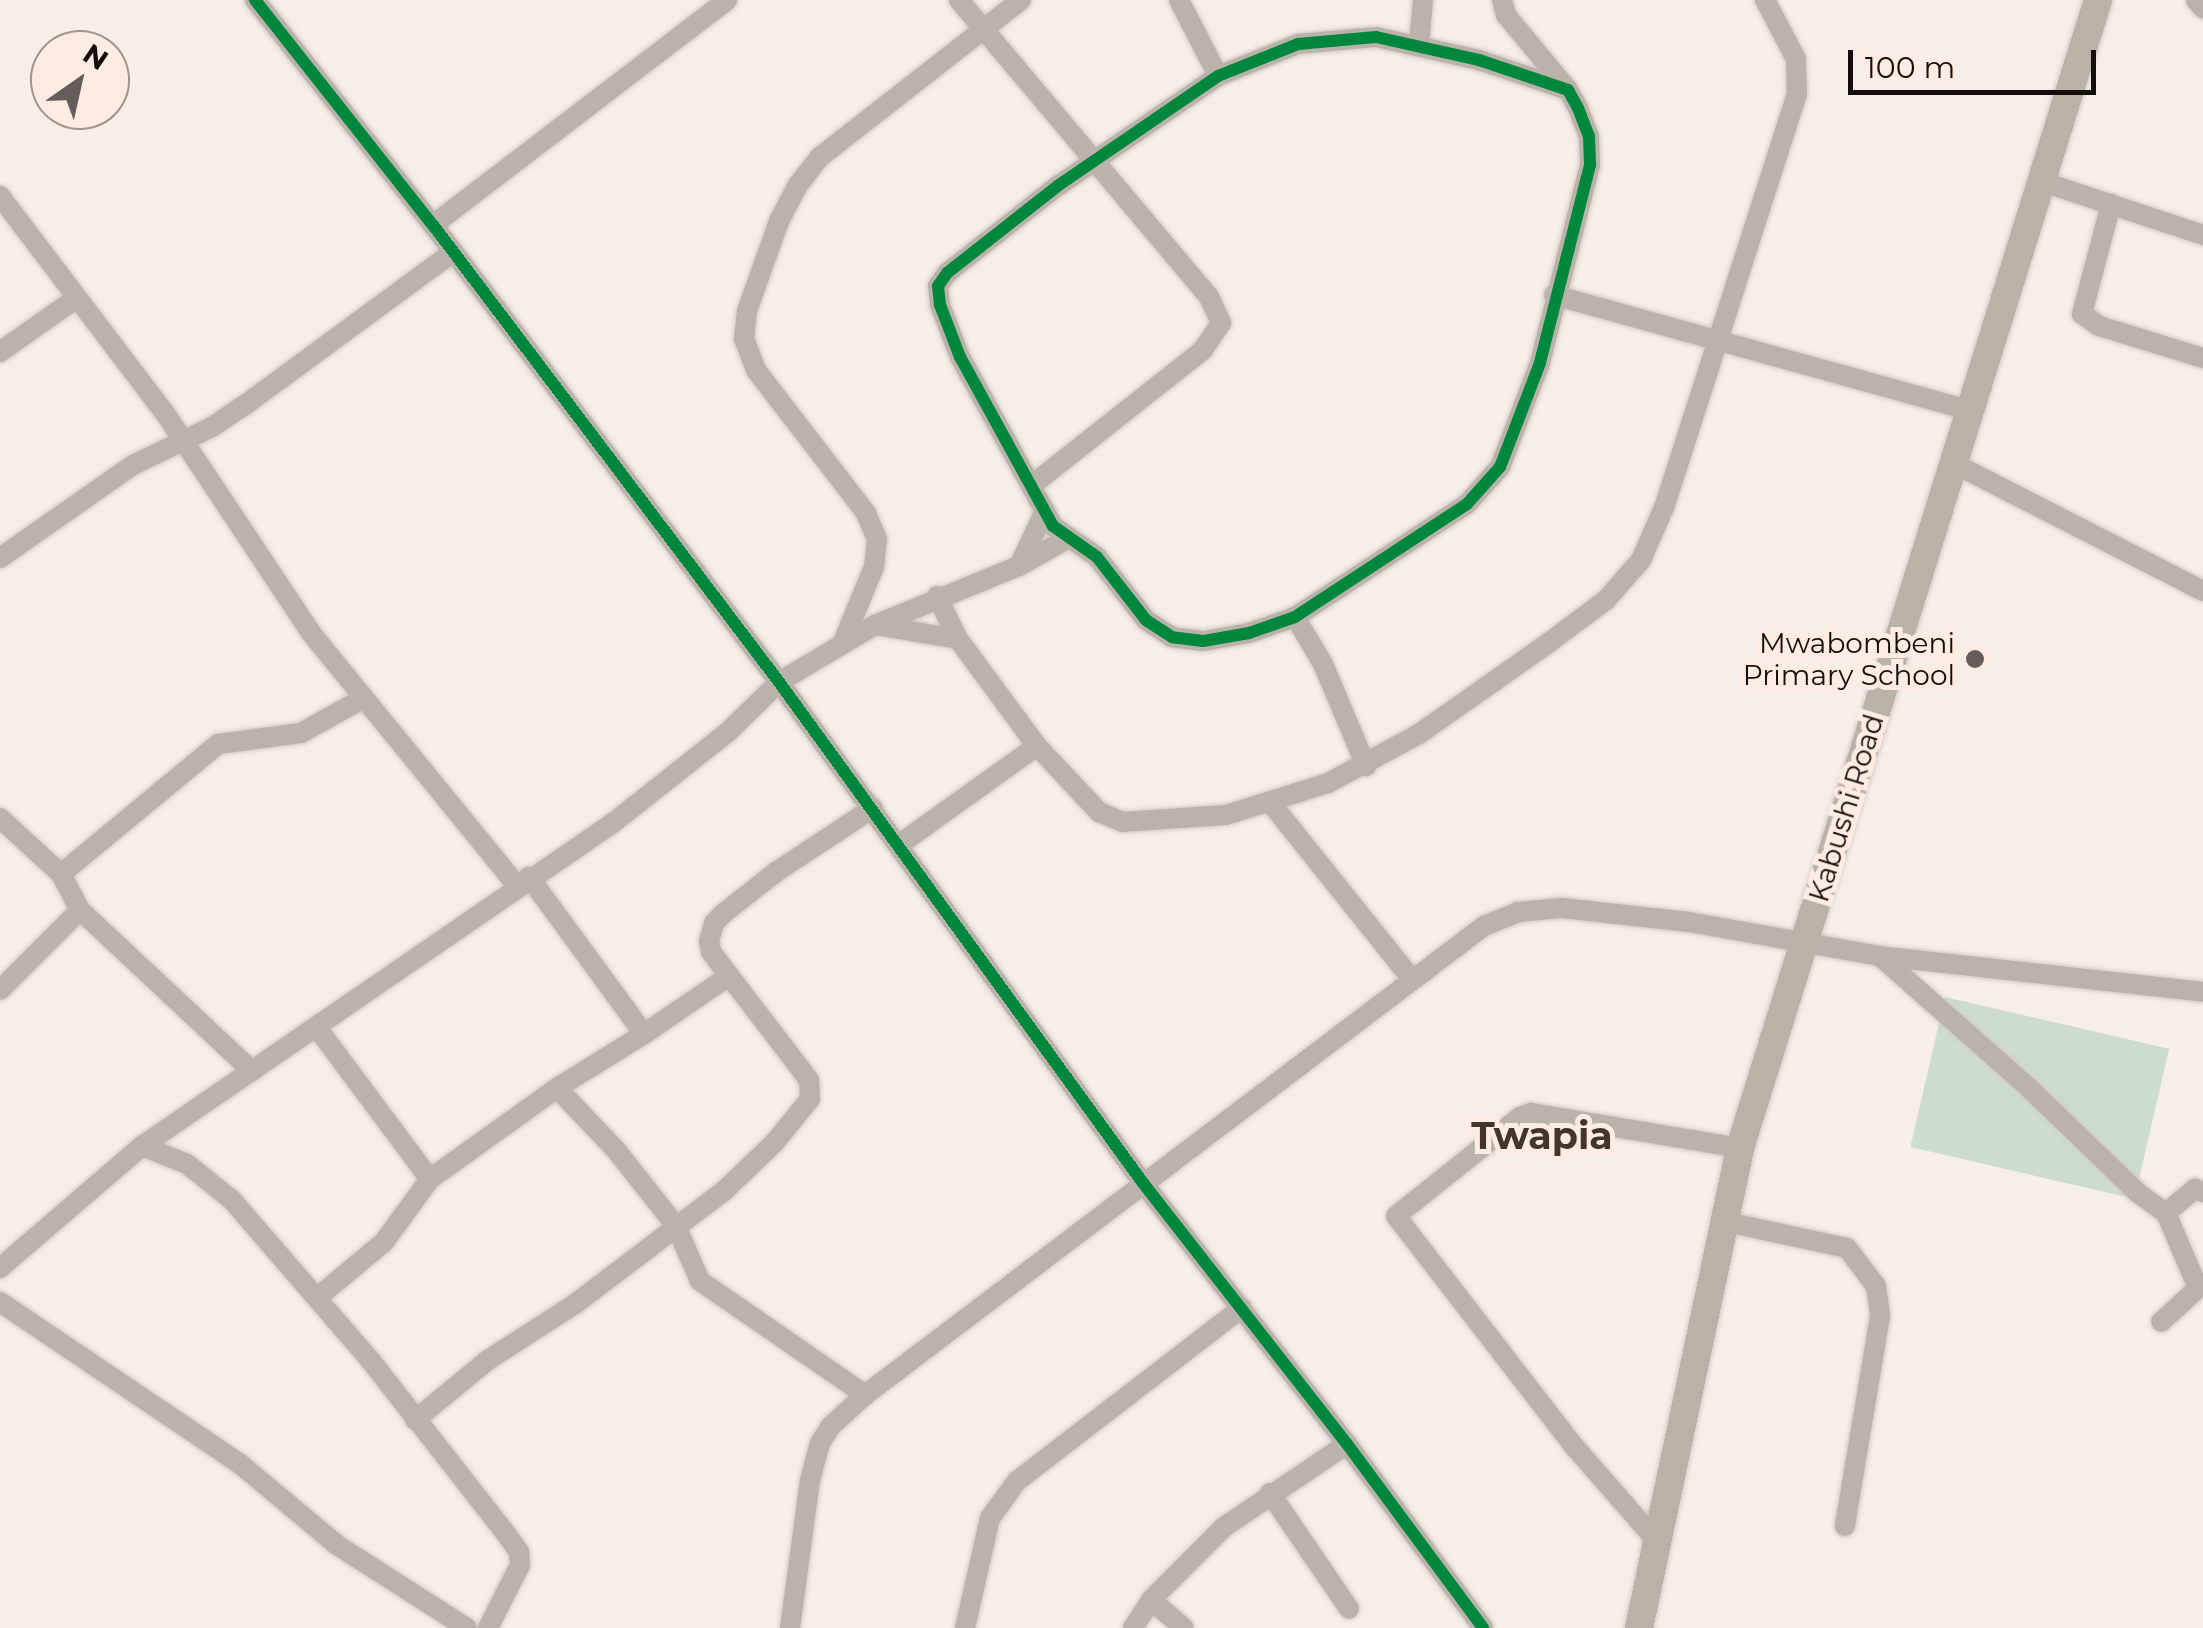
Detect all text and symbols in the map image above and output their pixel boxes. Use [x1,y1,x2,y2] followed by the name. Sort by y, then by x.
[30,30,130,130] north arrow
[1853,30,2100,92] scale bar
[77,36,115,77] text: N
[1865,49,1955,86] text: 100 m
[1743,626,1955,692] place label: Mwabombeni Primary School
[1964,648,1986,670] marker: Mwabombeni Primary School
[1801,710,1891,906] street label: Kabushi Road
[1471,1113,1613,1159] district label: Twapia

